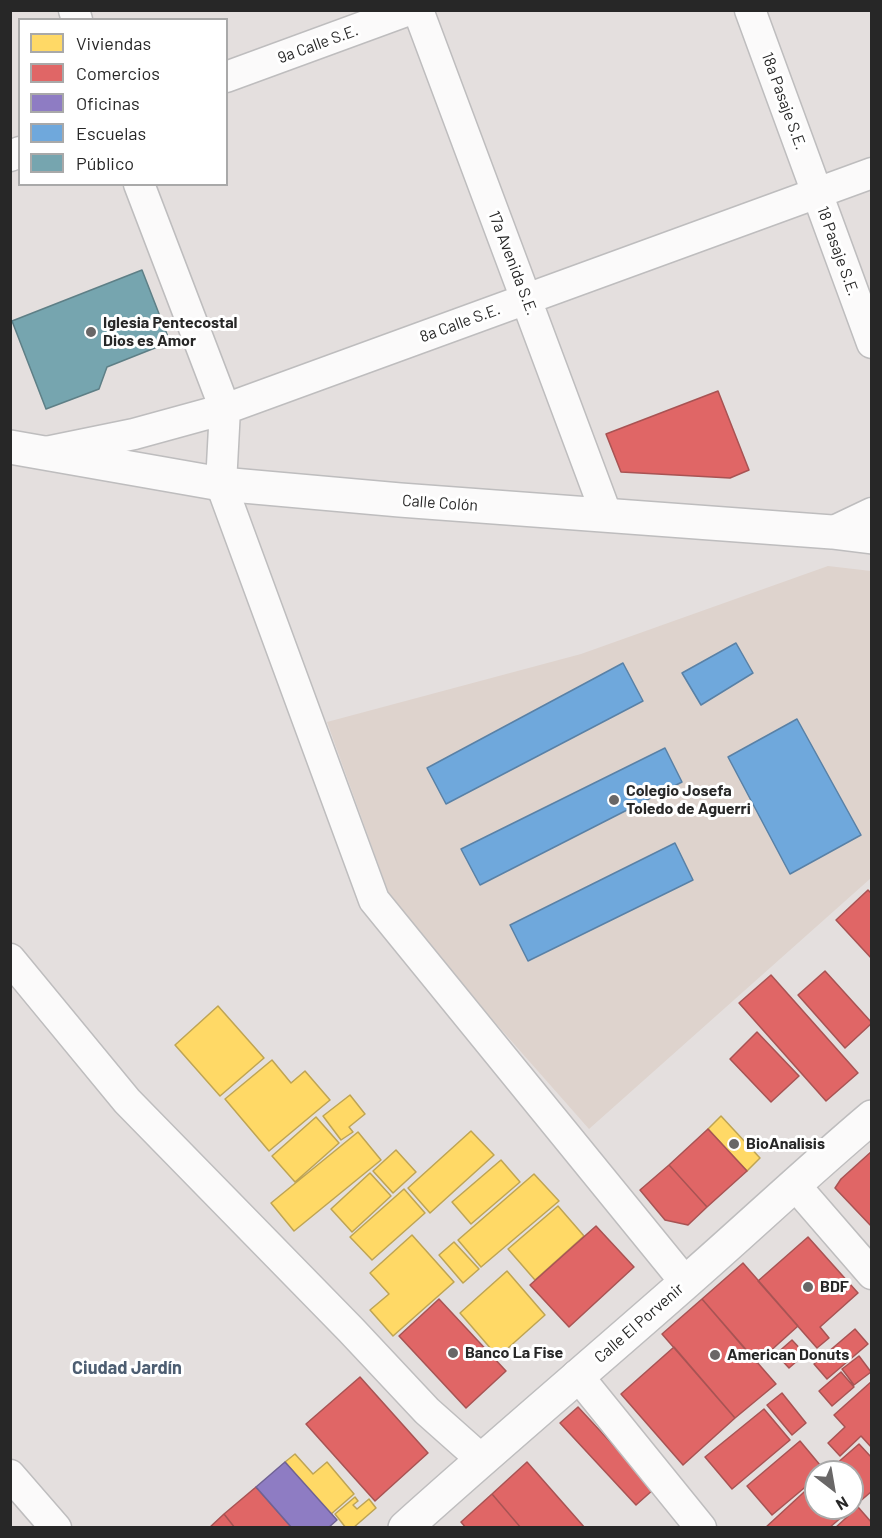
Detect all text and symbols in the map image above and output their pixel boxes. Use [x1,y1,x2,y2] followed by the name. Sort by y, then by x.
[18,18,228,186] legend
[275,21,361,67] street label: 9a Calle S.E.
[76,32,151,54] text: Viviendas
[758,50,810,152] street label: 18a Pasaje S.E.
[76,62,160,84] text: Comercios
[76,92,140,114] text: Oficinas
[76,122,146,144] text: Escuelas
[76,152,134,174] text: Público
[813,204,863,298] street label: 18 Pasaje S.E.
[484,208,542,318] street label: 17a Avenida S.E.
[417,300,503,346] street label: 8a Calle S.E.
[103,313,238,351] place label: Iglesia Pentecostal Dios es Amor
[84,325,98,339] marker: Iglesia Pentecostal Dios es Amor
[401,491,479,515] street label: Calle Colón
[626,781,751,819] place label: Colegio Josefa Toledo de Aguerri
[607,793,621,807] marker: Colegio Josefa Toledo de Aguerri
[746,1134,825,1154] place label: BioAnalisis
[727,1137,741,1151] marker: BioAnalisis
[820,1277,849,1297] place label: BDF
[590,1279,688,1367] street label: Calle El Porvenir
[801,1280,815,1294] marker: BDF
[465,1343,563,1363] place label: Banco La Fise
[727,1345,849,1365] place label: American Donuts
[446,1346,460,1360] marker: Banco La Fise
[708,1348,722,1362] marker: American Donuts
[72,1357,182,1379] district label: Ciudad Jardín
[804,1460,864,1520] north arrow
[833,1493,852,1515] text: N

